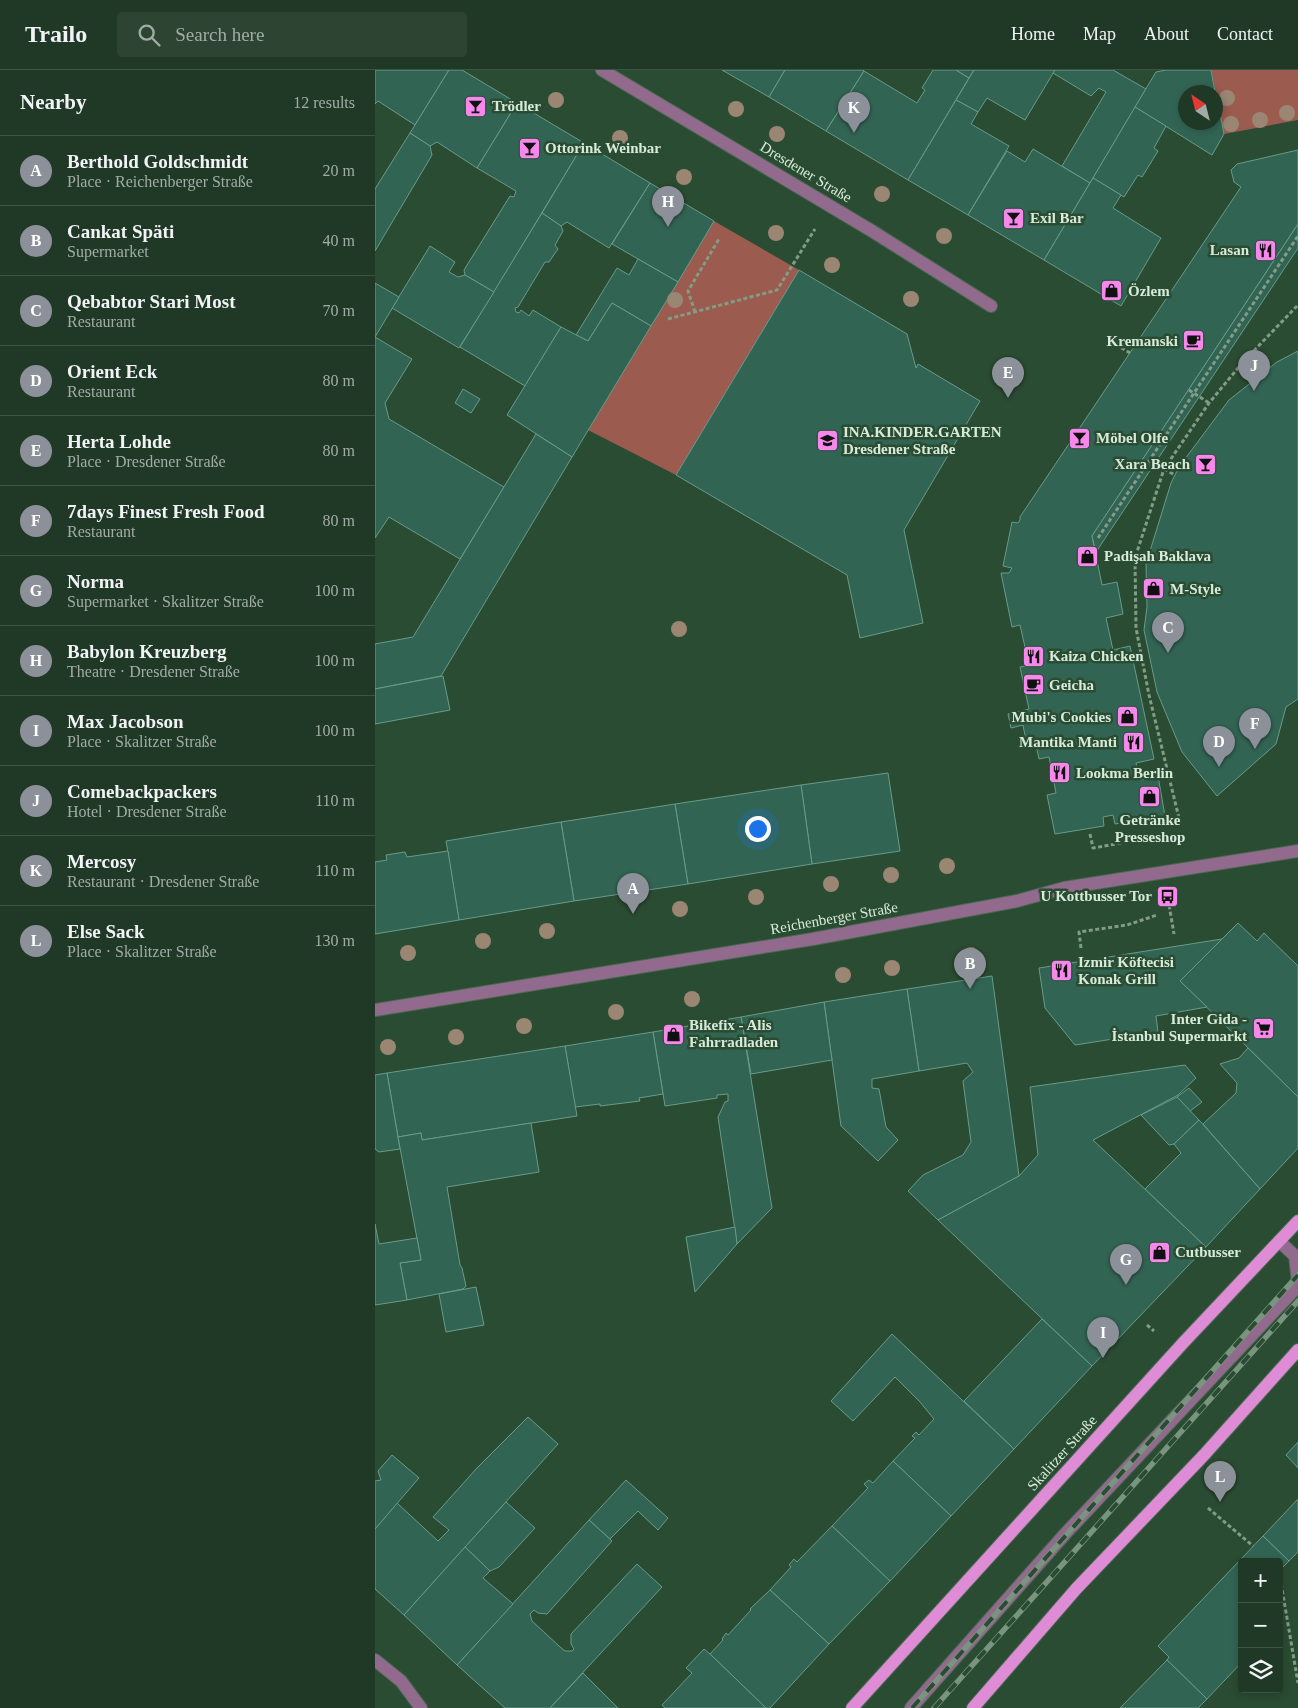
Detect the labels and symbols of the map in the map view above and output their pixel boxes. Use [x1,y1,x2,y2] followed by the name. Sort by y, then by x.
[1178,85,1223,130] north arrow
[838,92,870,133] pin: K
[464,94,488,118] bar icon: Trödler
[492,98,541,114] place label: Trödler
[517,136,541,160] bar icon: Ottorink Weinbar
[757,138,855,206] street label: Dresdener Straße
[545,140,661,156] place label: Ottorink Weinbar
[652,186,684,227] pin: H
[1002,206,1026,230] bar icon: Exil Bar
[1030,210,1084,226] place label: Exil Bar
[1253,238,1277,262] restaurant icon: Lasan
[1210,242,1250,258] place label: Lasan
[1100,279,1124,303] shop icon: Özlem
[1128,283,1170,299] place label: Özlem
[1182,329,1206,353] cafe icon: Kremanski
[1107,333,1178,349] place label: Kremanski
[1238,350,1270,391] pin: J
[992,357,1024,398] pin: E
[843,424,1002,457] place label: INA.KINDER.GARTEN Dresdener Straße
[1068,426,1092,450] bar icon: Möbel Olfe
[815,429,839,453] school or university icon: INA.KINDER.GARTEN Dresdener Straße
[1096,430,1168,446] place label: Möbel Olfe
[1194,452,1218,476] bar icon: Xara Beach
[1115,456,1191,472] place label: Xara Beach
[1076,544,1100,568] shop icon: Padişah Baklava
[1104,548,1212,564] place label: Padişah Baklava
[1142,577,1166,601] shop icon: M-Style
[1170,581,1221,597] place label: M-Style
[1152,612,1184,653] pin: C
[1021,644,1045,668] restaurant icon: Kaiza Chicken
[1049,648,1144,664] place label: Kaiza Chicken
[1021,673,1045,697] cafe icon: Geicha
[1049,677,1094,693] place label: Geicha
[1115,705,1139,729] shop icon: Mubi's Cookies
[1239,708,1271,749] pin: F
[1011,709,1111,725] place label: Mubi's Cookies
[1203,726,1235,767] pin: D
[1121,730,1145,754] restaurant icon: Mantika Manti
[1019,734,1117,750] place label: Mantika Manti
[1048,761,1072,785] restaurant icon: Lookma Berlin
[1076,765,1174,781] place label: Lookma Berlin
[1138,785,1162,809] shop icon: Getränke Presseshop
[1115,812,1185,845] place label: Getränke Presseshop
[745,816,771,842] your location
[617,873,649,914] pin: A
[1156,884,1180,908] bus stop icon: U Kottbusser Tor
[1041,888,1152,904] place label: U Kottbusser Tor
[769,899,899,937] street label: Reichenberger Straße
[954,948,986,989] pin: B
[1078,954,1174,987] place label: Izmir Köftecisi Konak Grill
[1050,959,1074,983] restaurant icon: Izmir Köftecisi Konak Grill
[1112,1011,1247,1044] place label: Inter Gida - İstanbul Supermarkt
[1251,1016,1275,1040] supermarket icon: Inter Gida - İstanbul Supermarkt
[689,1017,779,1050] place label: Bikefix - Alis Fahrradladen
[661,1022,685,1046] shop icon: Bikefix - Alis Fahrradladen
[1147,1240,1171,1264] shop icon: Cutbusser
[1110,1244,1142,1285] pin: G
[1175,1244,1241,1260] place label: Cutbusser
[1087,1317,1119,1358] pin: I
[1024,1412,1100,1494] street label: Skalitzer Straße
[1204,1461,1236,1502] pin: L

